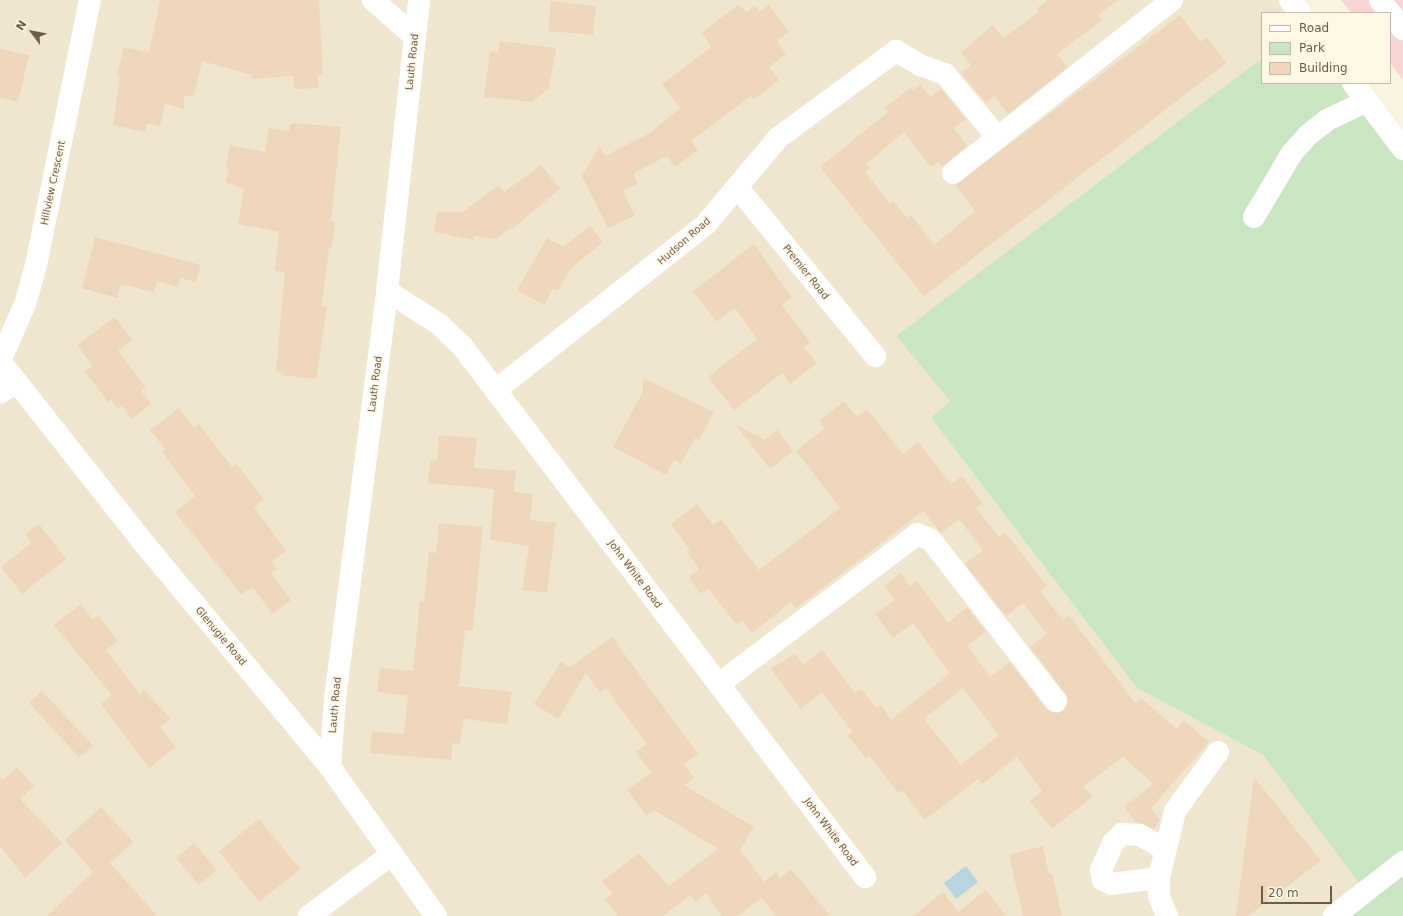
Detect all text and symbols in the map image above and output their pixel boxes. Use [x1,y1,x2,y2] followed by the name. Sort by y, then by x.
[12,12,52,52] north arrow
[1261,12,1391,84] legend
[13,18,29,33] text: N
[1299,21,1329,35] text: Road
[403,33,421,91] street label: Lauth Road
[1299,41,1325,55] text: Park
[1299,61,1348,75] text: Building
[38,140,68,226] street label: Hillview Crescent
[655,215,713,267] street label: Hudson Road
[780,242,832,302] street label: Premier Road
[366,355,384,413] street label: Lauth Road
[605,538,665,610] street label: John White Road
[193,604,249,668] street label: Glenugie Road
[327,676,343,734] street label: Lauth Road
[801,796,861,868] street label: John White Road
[1263,878,1334,904] scale bar
[1268,886,1299,900] text: 20 m

